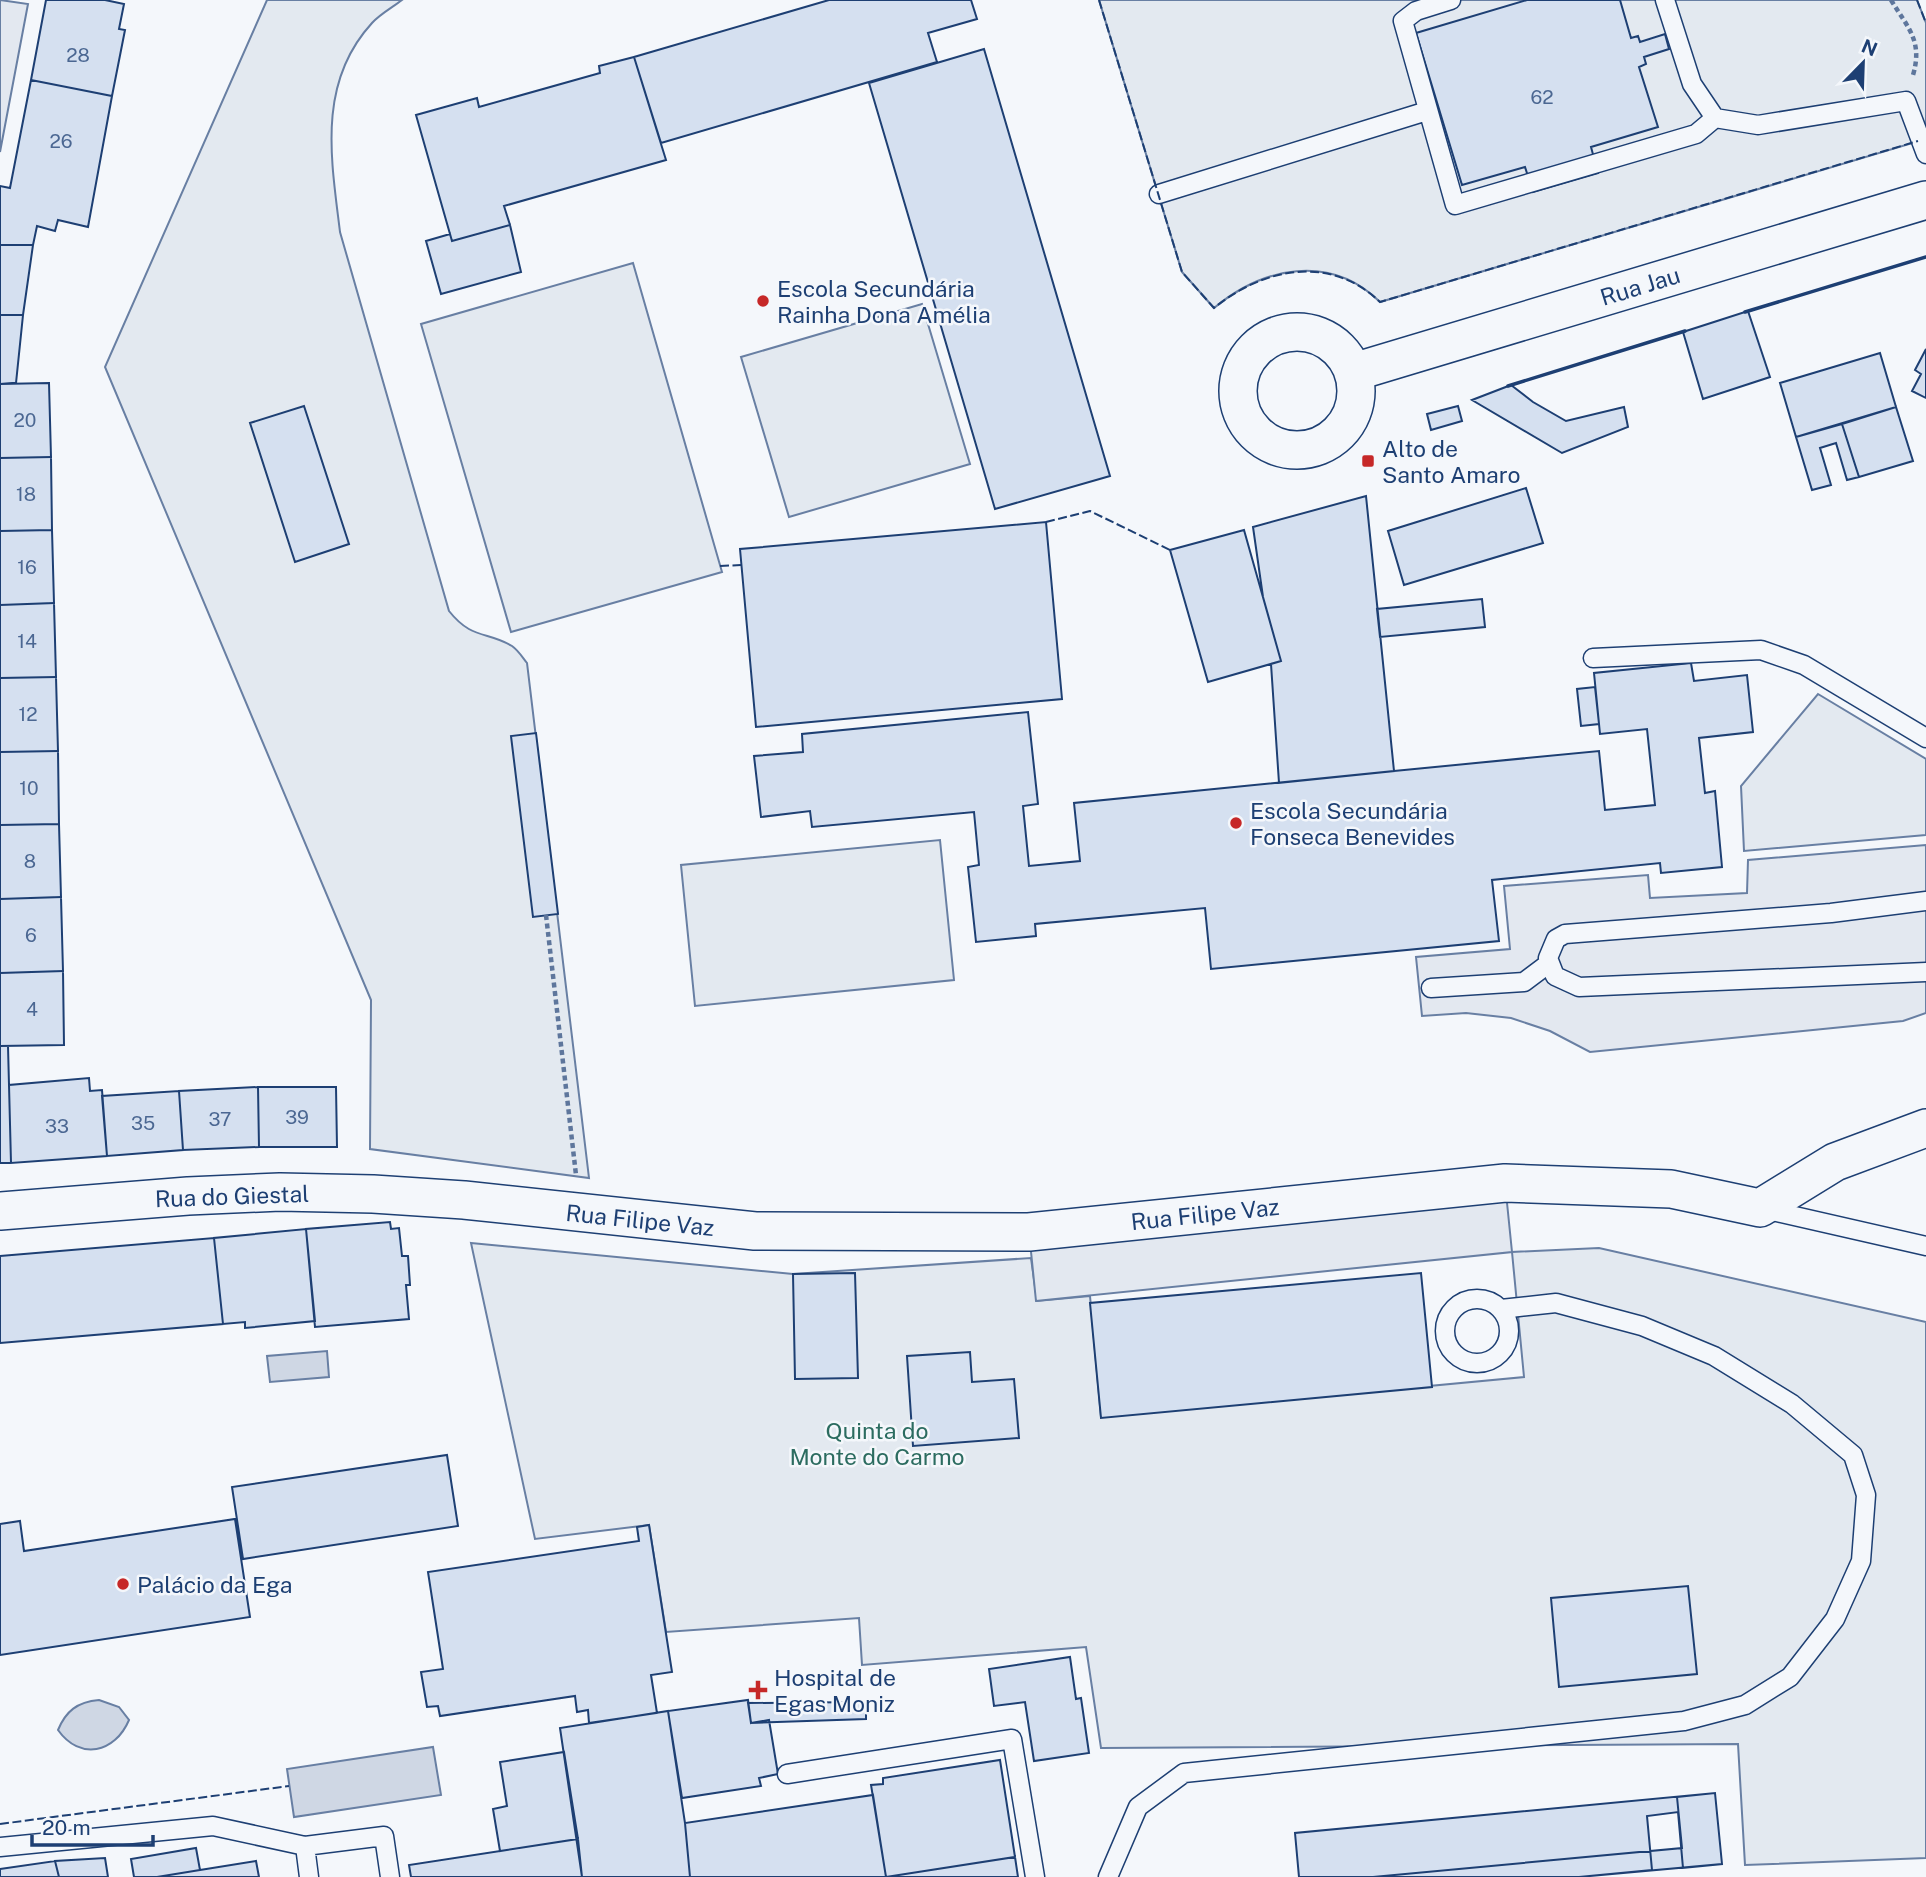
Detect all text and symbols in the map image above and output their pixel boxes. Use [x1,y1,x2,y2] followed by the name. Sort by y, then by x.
[1828,28,1898,98] north arrow
[1859,34,1881,60] text: N
[66,44,90,66] house number: 28
[1530,86,1554,108] house number: 62
[49,130,73,152] house number: 26
[1597,261,1683,311] street label: Rua Jau
[777,275,991,328] place label: Escola Secundária Rainha Dona Amélia
[755,293,771,309] marker: Escola Secundária Rainha Dona Amélia
[14,409,36,431] house number: 20
[1382,435,1521,488] place label: Alto de Santo Amaro
[1360,453,1376,469] marker: Alto de Santo Amaro
[16,483,36,505] house number: 18
[17,556,37,578] house number: 16
[17,630,37,652] house number: 14
[18,703,38,725] house number: 12
[19,777,39,799] house number: 10
[1250,797,1455,850] place label: Escola Secundária Fonseca Benevides
[1228,815,1244,831] marker: Escola Secundária Fonseca Benevides
[24,850,36,872] house number: 8
[25,924,37,946] house number: 6
[26,998,38,1020] house number: 4
[285,1106,309,1128] house number: 39
[208,1108,232,1130] house number: 37
[131,1112,155,1134] house number: 35
[45,1115,69,1137] house number: 33
[154,1180,310,1212] street label: Rua do Giestal
[1129,1193,1281,1235] street label: Rua Filipe Vaz
[564,1199,716,1241] street label: Rua Filipe Vaz
[789,1417,965,1470] park label: Quinta do Monte do Carmo
[137,1571,293,1598] place label: Palácio da Ega
[115,1576,131,1592] marker: Palácio da Ega
[774,1664,896,1717] place label: Hospital de Egas Moniz
[748,1680,768,1700] marker: Hospital de Egas Moniz
[32,1804,152,1848] scale bar
[42,1815,91,1840] text: 20 m

